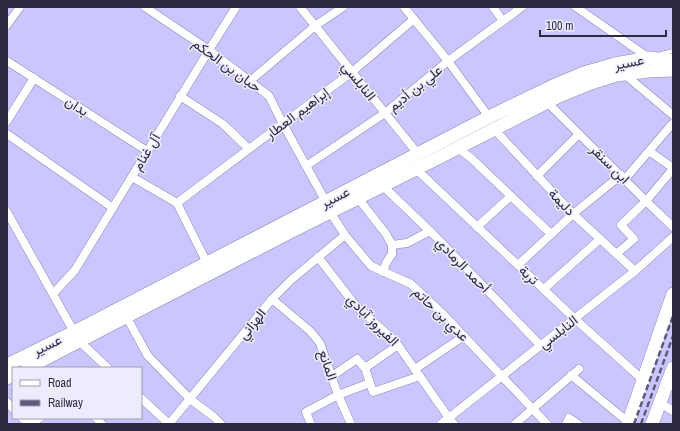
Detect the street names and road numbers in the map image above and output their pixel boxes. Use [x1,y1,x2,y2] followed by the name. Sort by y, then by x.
[189,34,265,96] street label: حبان بن الحكم
[612,50,645,74] street label: عسير
[335,58,380,106] street label: النابلسي
[384,61,448,118] street label: علي بن أديم
[261,83,333,144] street label: إبراهيم العطار
[62,92,92,120] street label: بدان
[128,129,166,174] street label: آل غنام
[586,140,634,188] street label: ابن سنقر
[317,182,352,212] street label: عسير
[545,185,579,220] street label: دليمة
[430,233,494,299] street label: أحمد الرمادي
[515,261,543,289] street label: تربة
[407,283,473,347] street label: عدي بن حاتم
[341,290,403,352] street label: الفيروز آبادي
[234,305,272,345] street label: الهزاني
[535,311,583,355] street label: النابلسي
[29,330,64,360] street label: عسير
[312,347,342,383] street label: المانع

